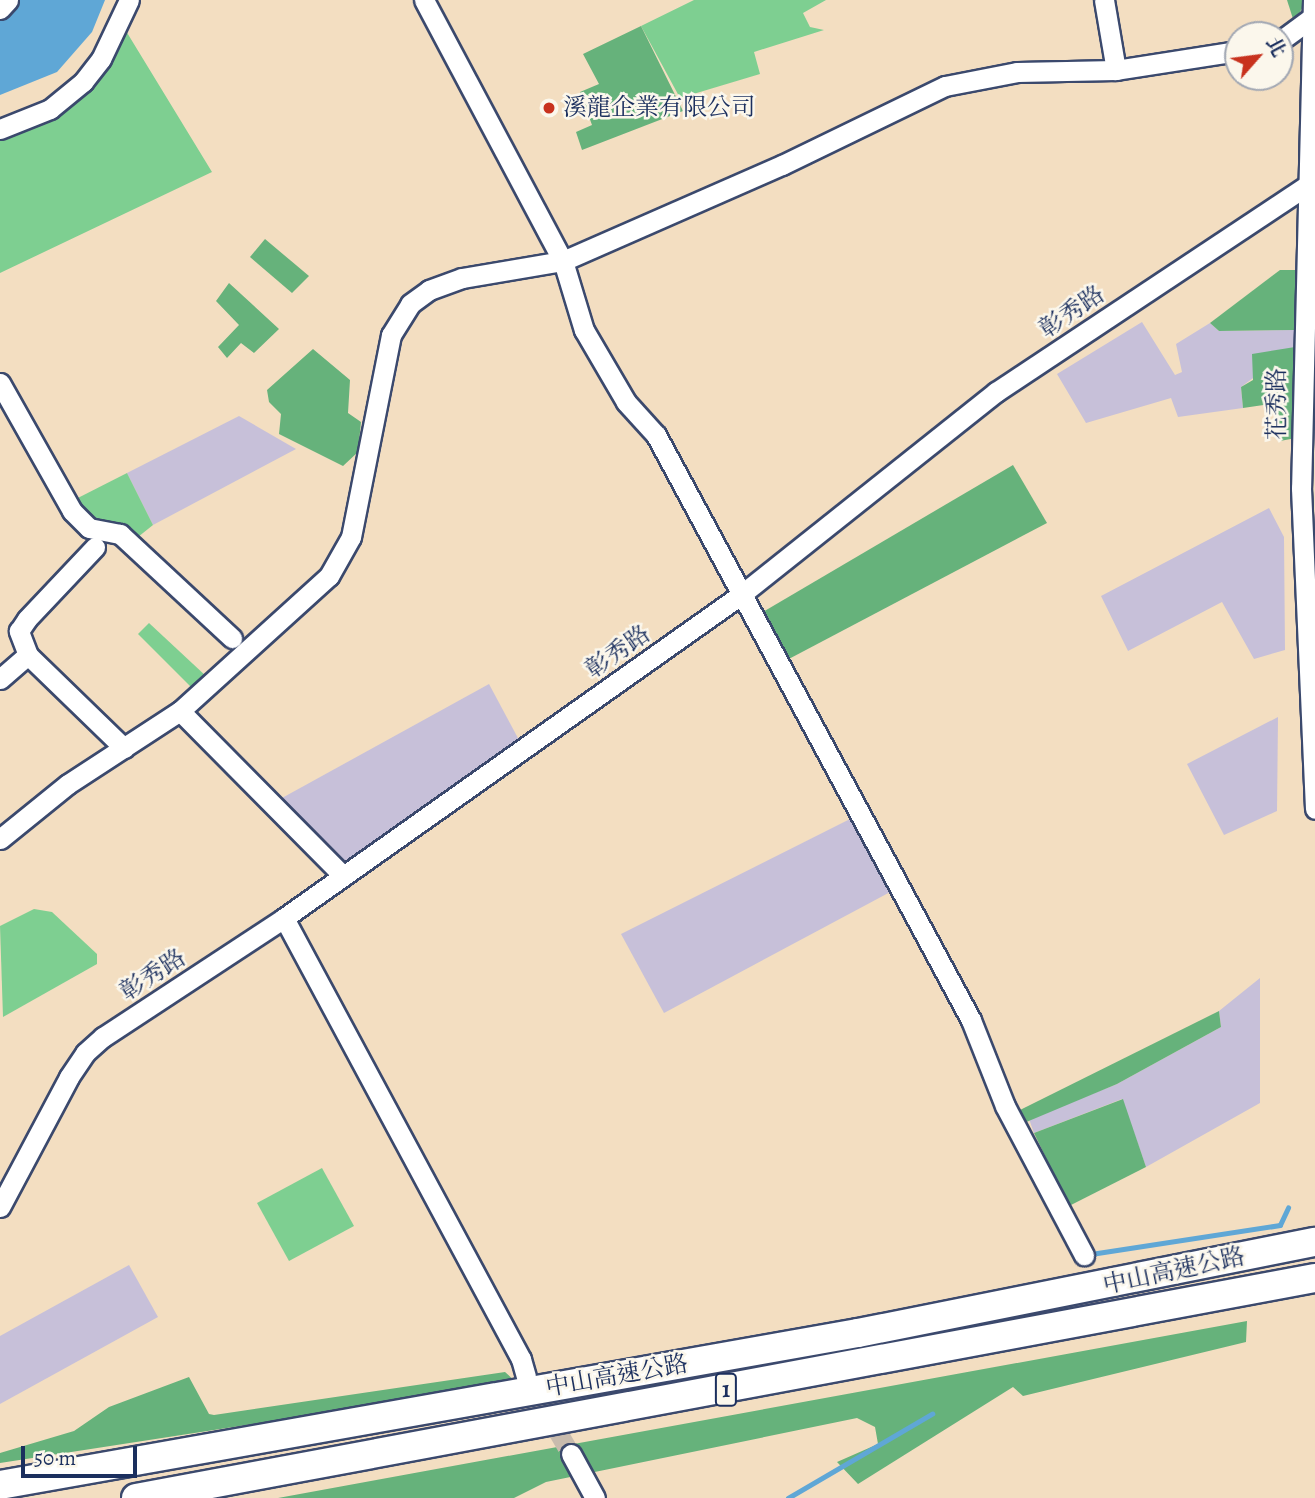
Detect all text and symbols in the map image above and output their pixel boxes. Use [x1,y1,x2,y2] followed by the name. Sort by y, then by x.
[1224,21,1294,91] north arrow
[1260,33,1292,62] text: 北
[563,94,755,122] place label: 溪龍企業有限公司
[541,100,557,116] marker: 溪龍企業有限公司
[1034,280,1110,344] street label: 彰秀路
[1263,368,1291,440] street label: 花秀路
[580,620,656,684] street label: 彰秀路
[115,943,191,1007] street label: 彰秀路
[1101,1242,1247,1300] street label: 中山高速公路
[544,1349,690,1403] street label: 中山高速公路
[714,1371,738,1410] road number: 1
[24,1432,140,1476] scale bar
[34,1444,76,1472] text: 50 m

